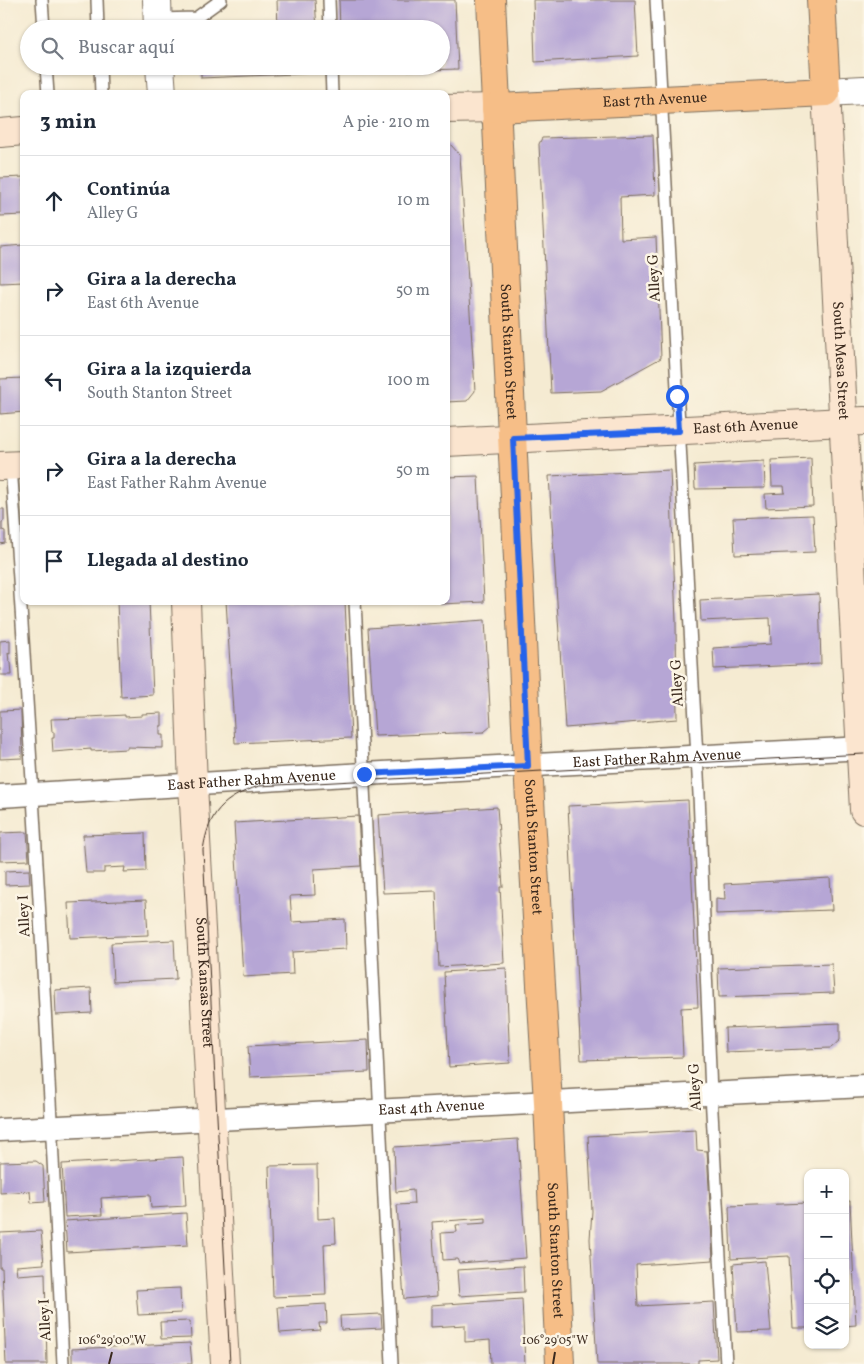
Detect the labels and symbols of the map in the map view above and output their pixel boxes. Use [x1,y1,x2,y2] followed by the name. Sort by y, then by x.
[602,87,708,113] street label: East 7th Avenue
[643,253,667,303] street label: Alley G
[494,283,522,420] street label: South Stanton Street
[827,301,854,421] street label: South Mesa Street
[666,385,689,408] route start
[693,414,799,440] street label: East 6th Avenue
[666,658,690,708] street label: Alley G
[572,744,742,774] street label: East Father Rahm Avenue
[353,763,376,786] route end
[167,765,336,796] street label: East Father Rahm Avenue
[518,778,547,916] street label: South Stanton Street
[13,894,37,938] street label: Alley I
[190,916,218,1049] street label: South Kansas Street
[684,1062,708,1112] street label: Alley G
[378,1095,485,1121] street label: East 4th Avenue
[541,1182,568,1319] street label: South Stanton Street
[34,1298,58,1342] street label: Alley I
[78,1333,146,1349] text: 106°29'00"W
[522,1333,588,1349] text: 106°29'05"W

